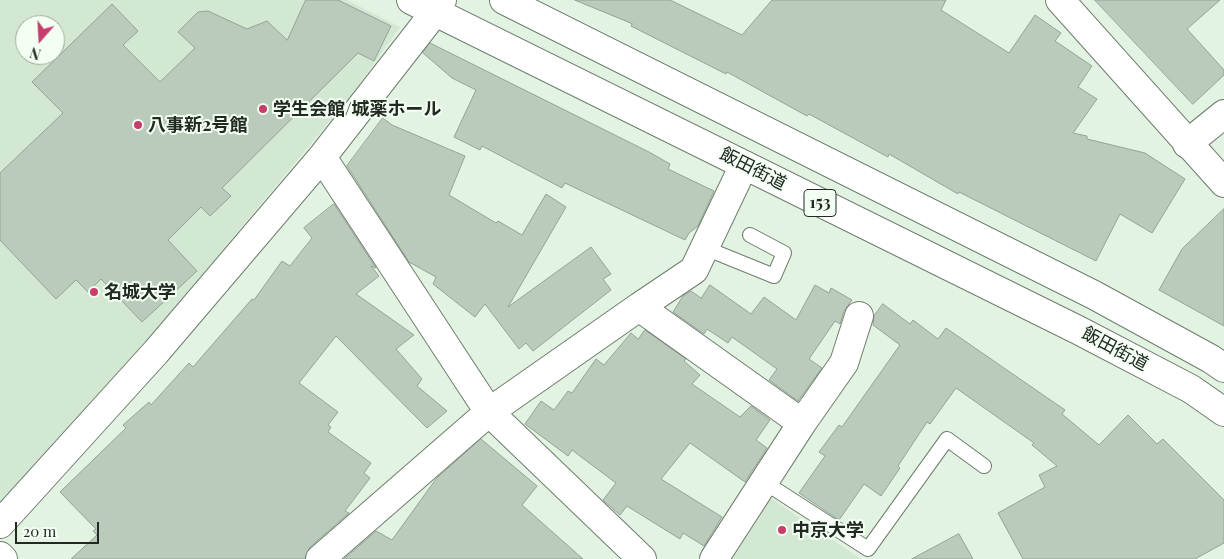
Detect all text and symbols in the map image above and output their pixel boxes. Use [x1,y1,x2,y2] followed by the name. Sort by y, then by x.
[15,15,65,65] north arrow
[27,43,43,64] text: N
[273,98,442,120] place label: 学生会館/城薬ホール
[257,103,269,115] marker: 学生会館/城薬ホール
[148,114,247,136] place label: 八事新2号館
[132,119,144,131] marker: 八事新2号館
[716,143,790,195] street label: 飯田街道
[804,190,836,217] road number: 153
[104,281,176,303] place label: 名城大学
[88,286,100,298] marker: 名城大学
[1078,323,1152,375] street label: 飯田街道
[18,512,101,544] scale bar
[792,519,864,541] place label: 中京大学
[23,521,56,541] text: 20 m
[776,524,788,536] marker: 中京大学

